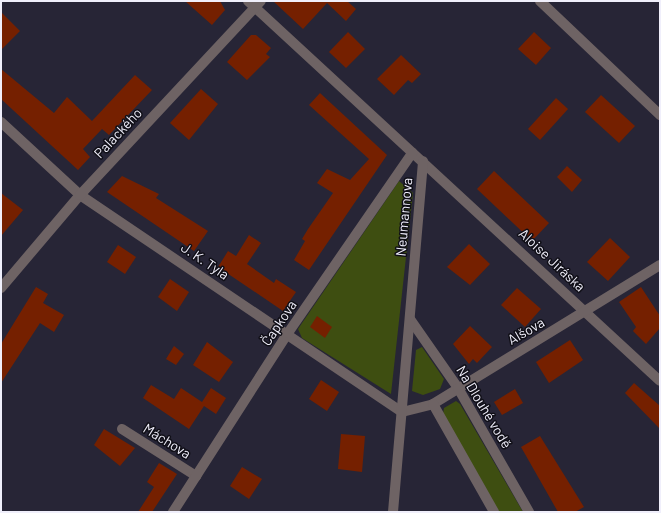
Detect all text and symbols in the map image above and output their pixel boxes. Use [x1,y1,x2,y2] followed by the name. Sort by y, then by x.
[91,104,145,162] street label: Palackého
[392,177,416,257] street label: Neumannova
[515,225,589,295] street label: Aloise Jiráska
[178,239,232,283] street label: J. K. Tyla
[258,297,300,349] street label: Čapkova
[505,314,547,348] street label: Alšova
[453,363,515,451] street label: Na Dlouhé vodě
[140,420,194,462] street label: Máchova

